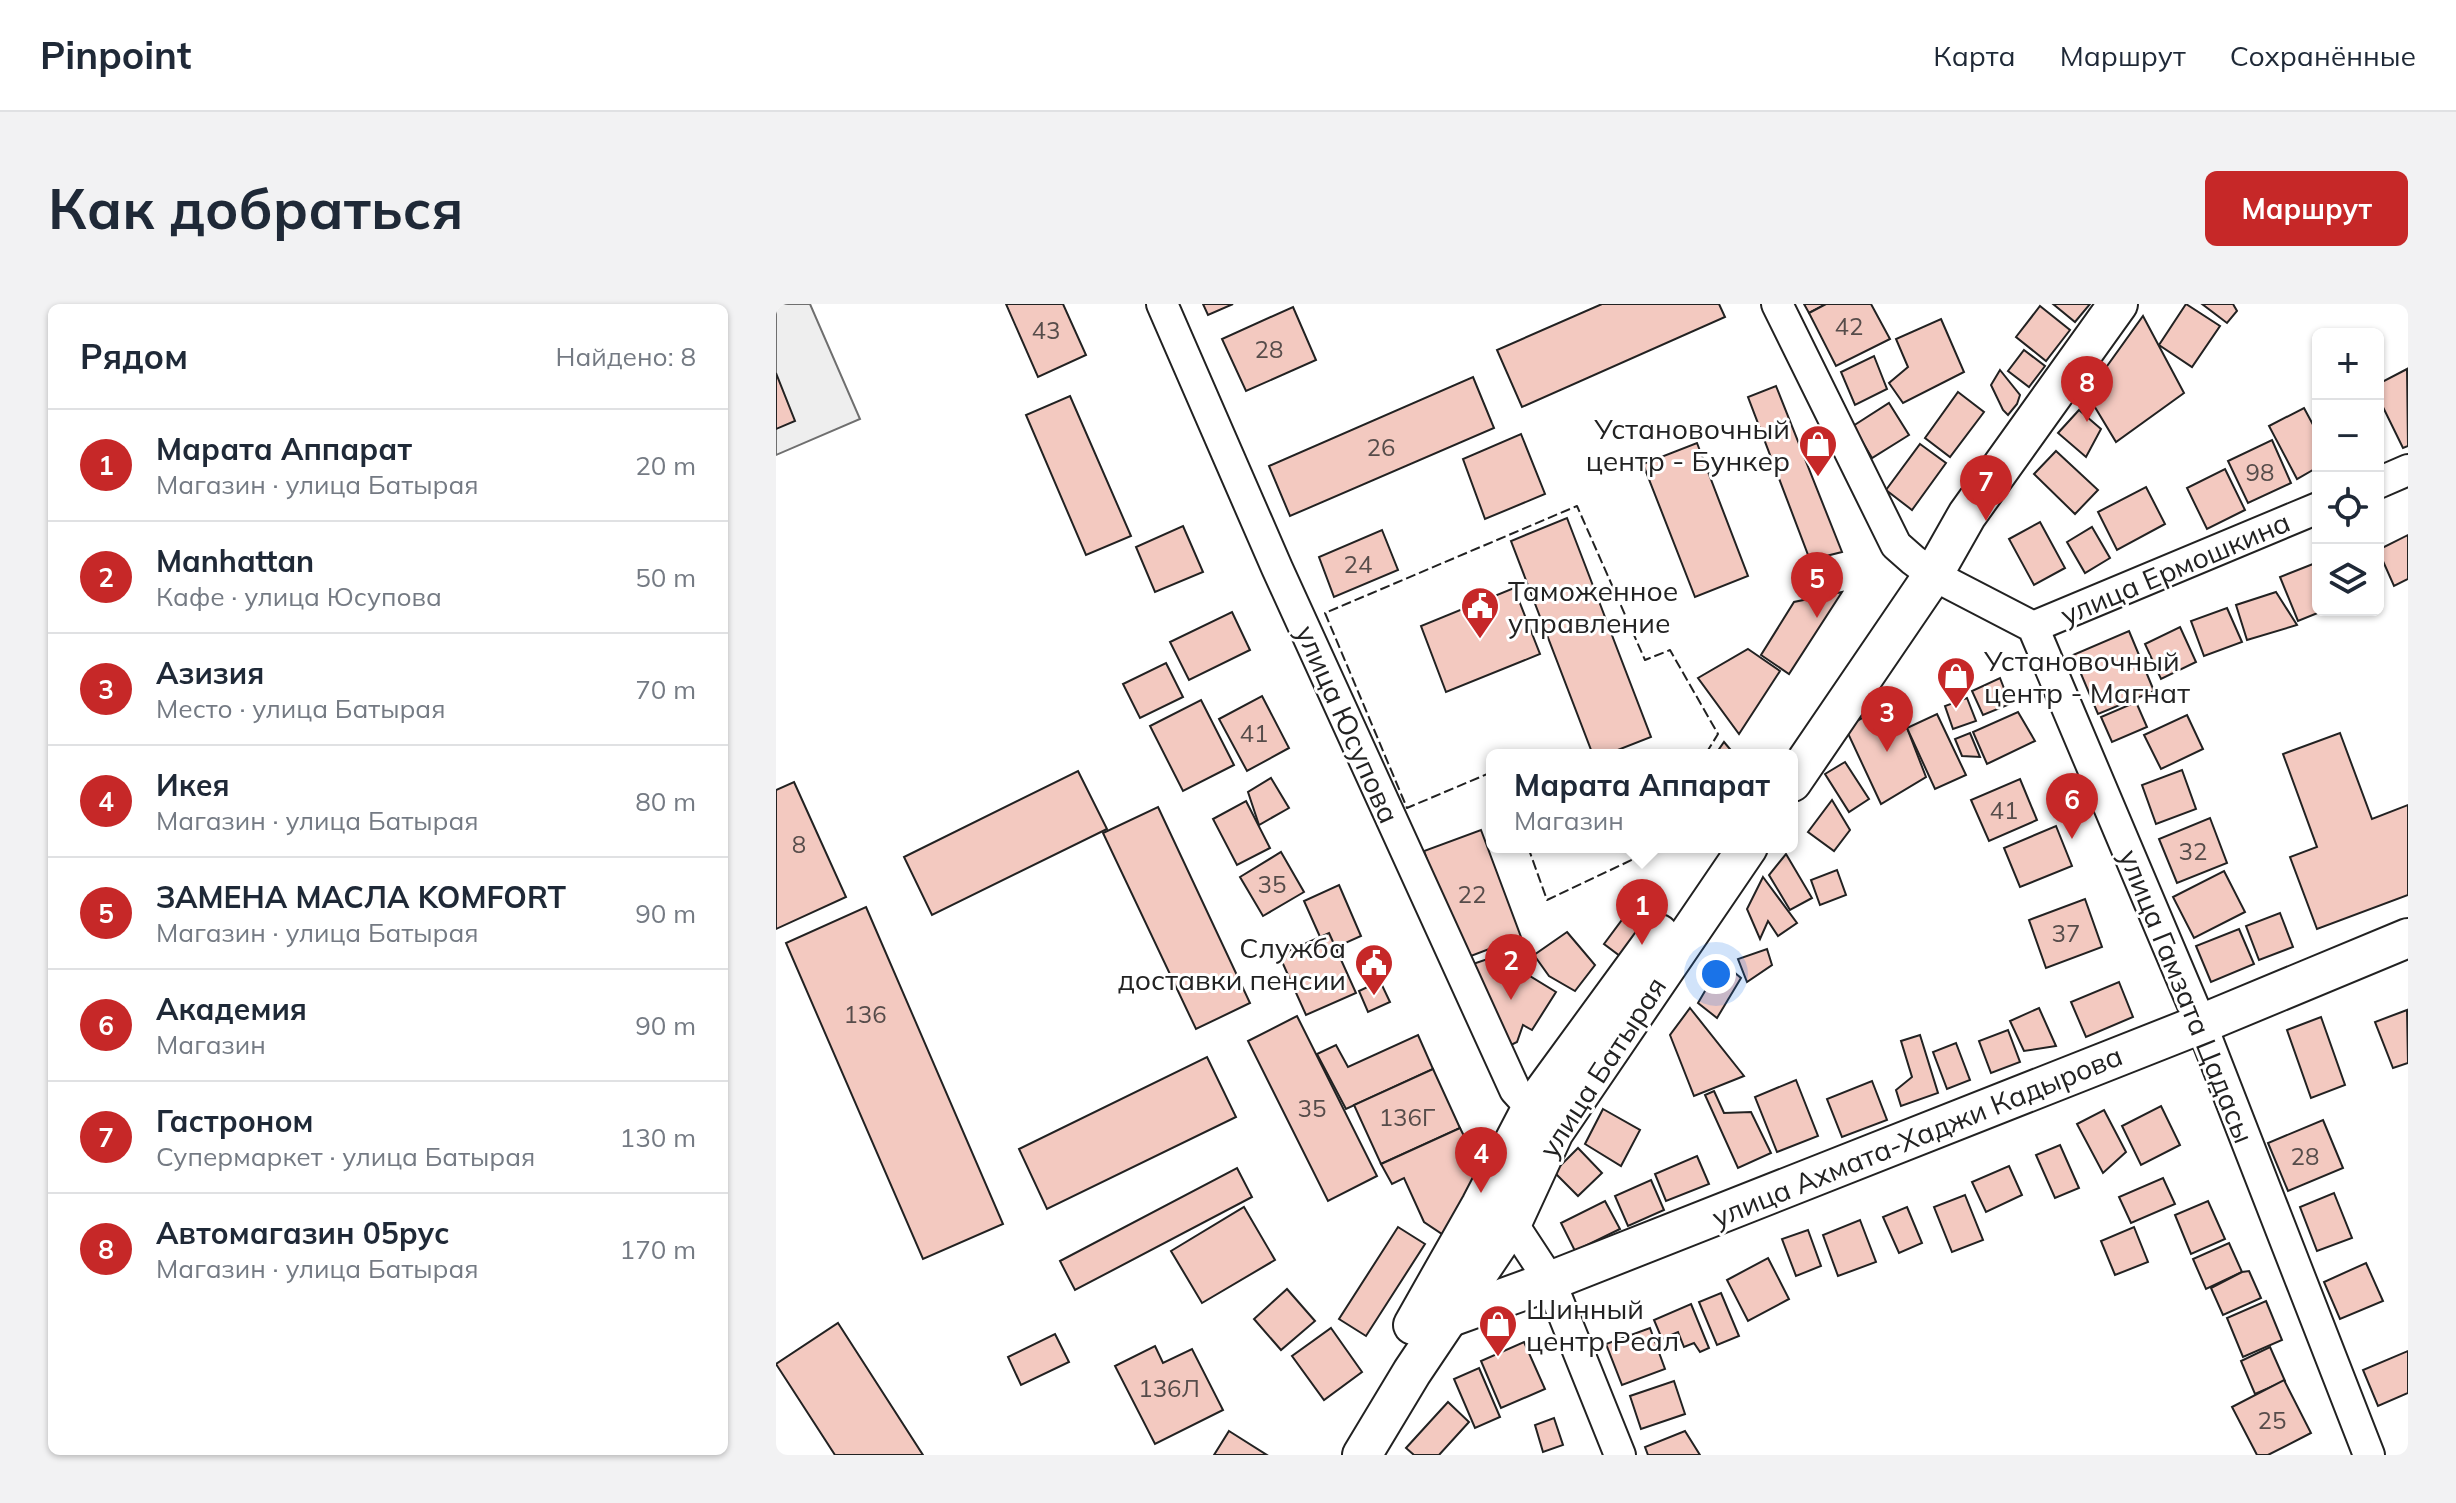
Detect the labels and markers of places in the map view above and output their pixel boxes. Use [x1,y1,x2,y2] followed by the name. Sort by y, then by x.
[2061,356,2113,422] pin: 8
[1586,411,1790,478] place label: Установочный центр - Бункер
[1797,423,1839,478] shop icon: Установочный центр - Бункер
[1960,455,2012,521] pin: 7
[1791,552,1843,618] pin: 5
[1508,573,1678,640] place label: Таможенное управление
[1459,585,1501,640] public building icon: Таможенное управление
[1983,643,2190,710] place label: Установочный центр - Магнат
[1935,655,1977,710] shop icon: Установочный центр - Магнат
[1861,686,1913,752] pin: 3
[2046,773,2098,839] pin: 6
[1616,879,1668,945] pin: 1
[1118,930,1346,997] place label: Служба доставки пенсии
[1485,934,1537,1000] pin: 2
[1353,942,1395,997] public building icon: Служба доставки пенсии
[1455,1127,1507,1193] pin: 4
[1526,1291,1679,1358] place label: Шинный центр Реал
[1477,1303,1519,1358] shop icon: Шинный центр Реал

